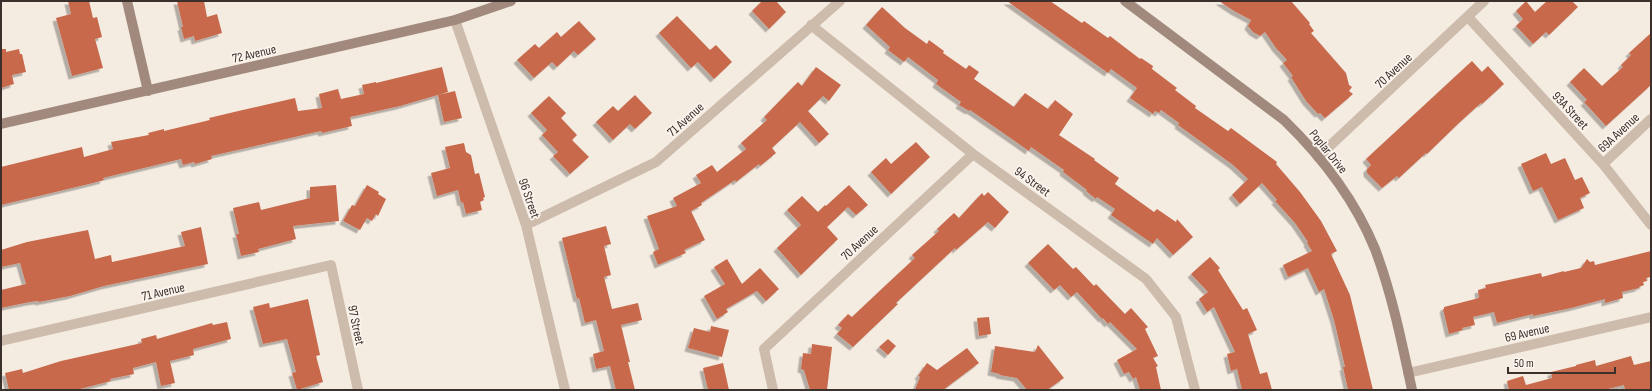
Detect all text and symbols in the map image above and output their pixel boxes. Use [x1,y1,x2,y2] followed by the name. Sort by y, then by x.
[231,41,278,67] street label: 72 Avenue
[1372,50,1416,92] street label: 70 Avenue
[1549,88,1592,133] street label: 93A Street
[664,99,707,140] street label: 71 Avenue
[1595,110,1643,156] street label: 69A Avenue
[1306,126,1351,177] street label: Poplar Drive
[1011,163,1054,200] street label: 94 Street
[515,176,543,220] street label: 96 Street
[838,222,882,264] street label: 70 Avenue
[140,279,186,305] street label: 71 Avenue
[344,304,368,347] street label: 97 Street
[1503,320,1551,346] street label: 69 Avenue
[1508,349,1615,375] scale bar
[1514,356,1534,371] text: 50 m

